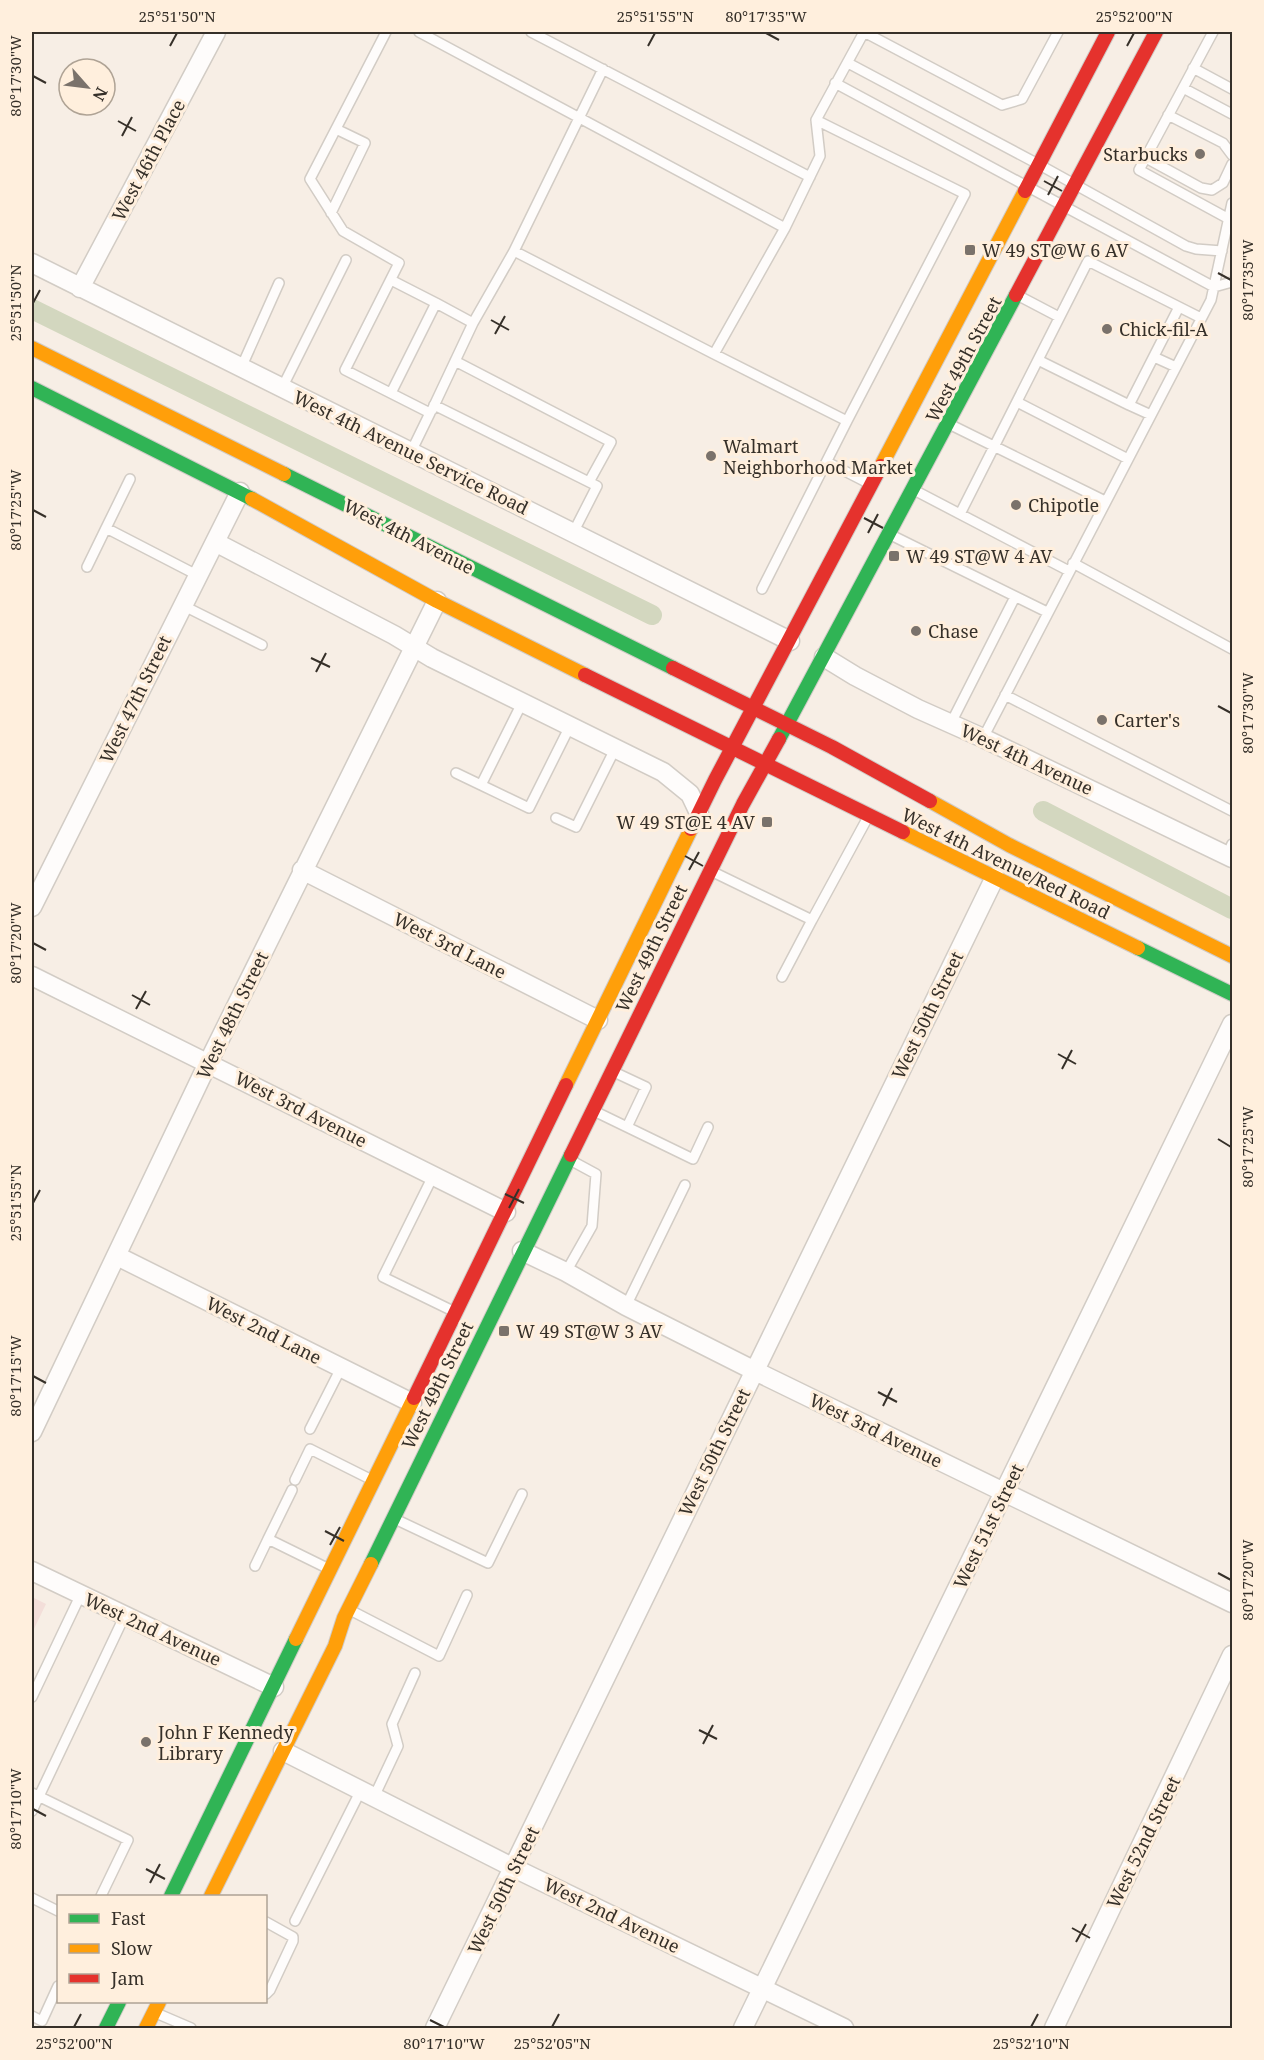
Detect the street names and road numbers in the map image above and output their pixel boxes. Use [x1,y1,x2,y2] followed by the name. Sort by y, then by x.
[106,95,190,225] street label: West 46th Place
[920,292,1006,426] street label: West 49th Street
[289,385,533,519] street label: West 4th Avenue Service Road
[340,493,478,579] street label: West 4th Avenue
[94,631,176,767] street label: West 47th Street
[957,718,1097,800] street label: West 4th Avenue
[898,802,1114,924] street label: West 4th Avenue/Red Road
[610,880,692,1016] street label: West 49th Street
[390,906,510,984] street label: West 3rd Lane
[191,947,273,1083] street label: West 48th Street
[886,947,968,1083] street label: West 50th Street
[231,1065,371,1153] street label: West 3rd Avenue
[202,1291,326,1369] street label: West 2nd Lane
[396,1317,478,1453] street label: West 49th Street
[673,1384,755,1520] street label: West 50th Street
[806,1387,946,1473] street label: West 3rd Avenue
[947,1460,1029,1592] street label: West 51st Street
[81,1587,225,1671] street label: West 2nd Avenue
[1101,1772,1185,1912] street label: West 52nd Street
[462,1822,544,1958] street label: West 50th Street
[540,1872,684,1958] street label: West 2nd Avenue

